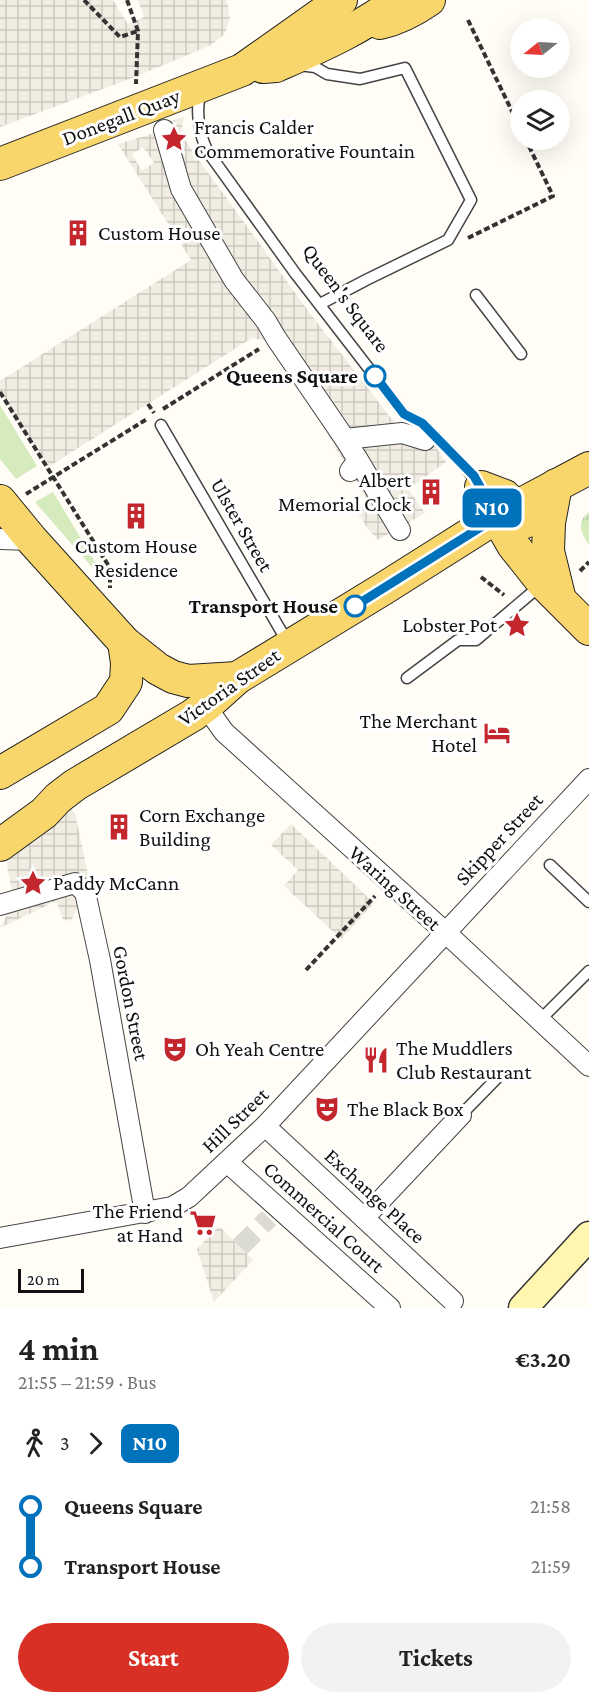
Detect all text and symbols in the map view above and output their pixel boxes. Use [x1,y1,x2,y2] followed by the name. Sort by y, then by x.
[510,18,570,78] north arrow
[510,18,570,150] map controls
[59,83,184,150] street label: Donegall Quay
[510,90,570,150] button: layers
[194,115,415,163] place label: Francis Calder Commemorative Fountain
[159,124,189,154] place icon: Francis Calder Commemorative Fountain
[63,218,93,248] building icon: Custom House
[98,221,221,245] place label: Custom House
[297,239,395,357] street label: Queen's Square
[226,364,358,388] place label: Queens Square
[364,365,386,387] marker: Queens Square
[278,468,412,516] place label: Albert Memorial Clock
[206,474,279,577] street label: Ulster Street
[416,477,446,507] building icon: Albert Memorial Clock
[458,488,526,528] line badge: N10
[475,496,509,520] text: N10
[121,501,151,531] building icon: Custom House Residence
[75,534,197,582] place label: Custom House Residence
[189,594,338,618] place label: Transport House
[344,595,366,617] marker: Transport House
[502,610,532,640] place icon: Lobster Pot
[402,613,498,637] place label: Lobster Pot
[173,642,285,731] street label: Victoria Street
[360,709,478,757] place label: The Merchant Hotel
[482,718,512,748] hotel icon: The Merchant Hotel
[450,787,548,890] street label: Skipper Street
[139,803,265,851] place label: Corn Exchange Building
[104,812,134,842] building icon: Corn Exchange Building
[344,840,447,936] street label: Waring Street
[18,868,48,898] place icon: Paddy McCann
[53,871,179,895] place label: Paddy McCann
[108,943,154,1064] street label: Gordon Street
[160,1034,190,1064] theatre icon: Oh Yeah Centre
[396,1036,532,1084] place label: The Muddlers Club Restaurant
[195,1037,324,1061] place label: Oh Yeah Centre
[361,1045,391,1075] restaurant icon: The Muddlers Club Restaurant
[197,1082,274,1158] street label: Hill Street
[312,1094,342,1124] theatre icon: The Black Box
[347,1097,464,1121] place label: The Black Box
[320,1143,430,1249] street label: Exchange Place
[259,1156,390,1278] street label: Commercial Court
[92,1199,183,1247] place label: The Friend at Hand
[188,1208,218,1238] supermarket icon: The Friend at Hand
[18,1266,84,1294] scale bar
[27,1271,60,1288] text: 20 m
[18,1330,99,1367] text: 4 min
[515,1347,571,1372] text: €3.20
[18,1371,156,1393] text: 21:55 – 21:59 · Bus
[18,1427,51,1460] icon: walk
[79,1427,112,1460] icon: forward
[133,1431,167,1455] text: N10
[60,1432,70,1454] text: 3
[64,1494,202,1519] text: Queens Square
[530,1495,571,1517] text: 21:58
[64,1554,221,1579] text: Transport House
[531,1555,571,1577] text: 21:59
[18,1623,289,1692] button: Start
[301,1623,571,1692] button: Tickets

